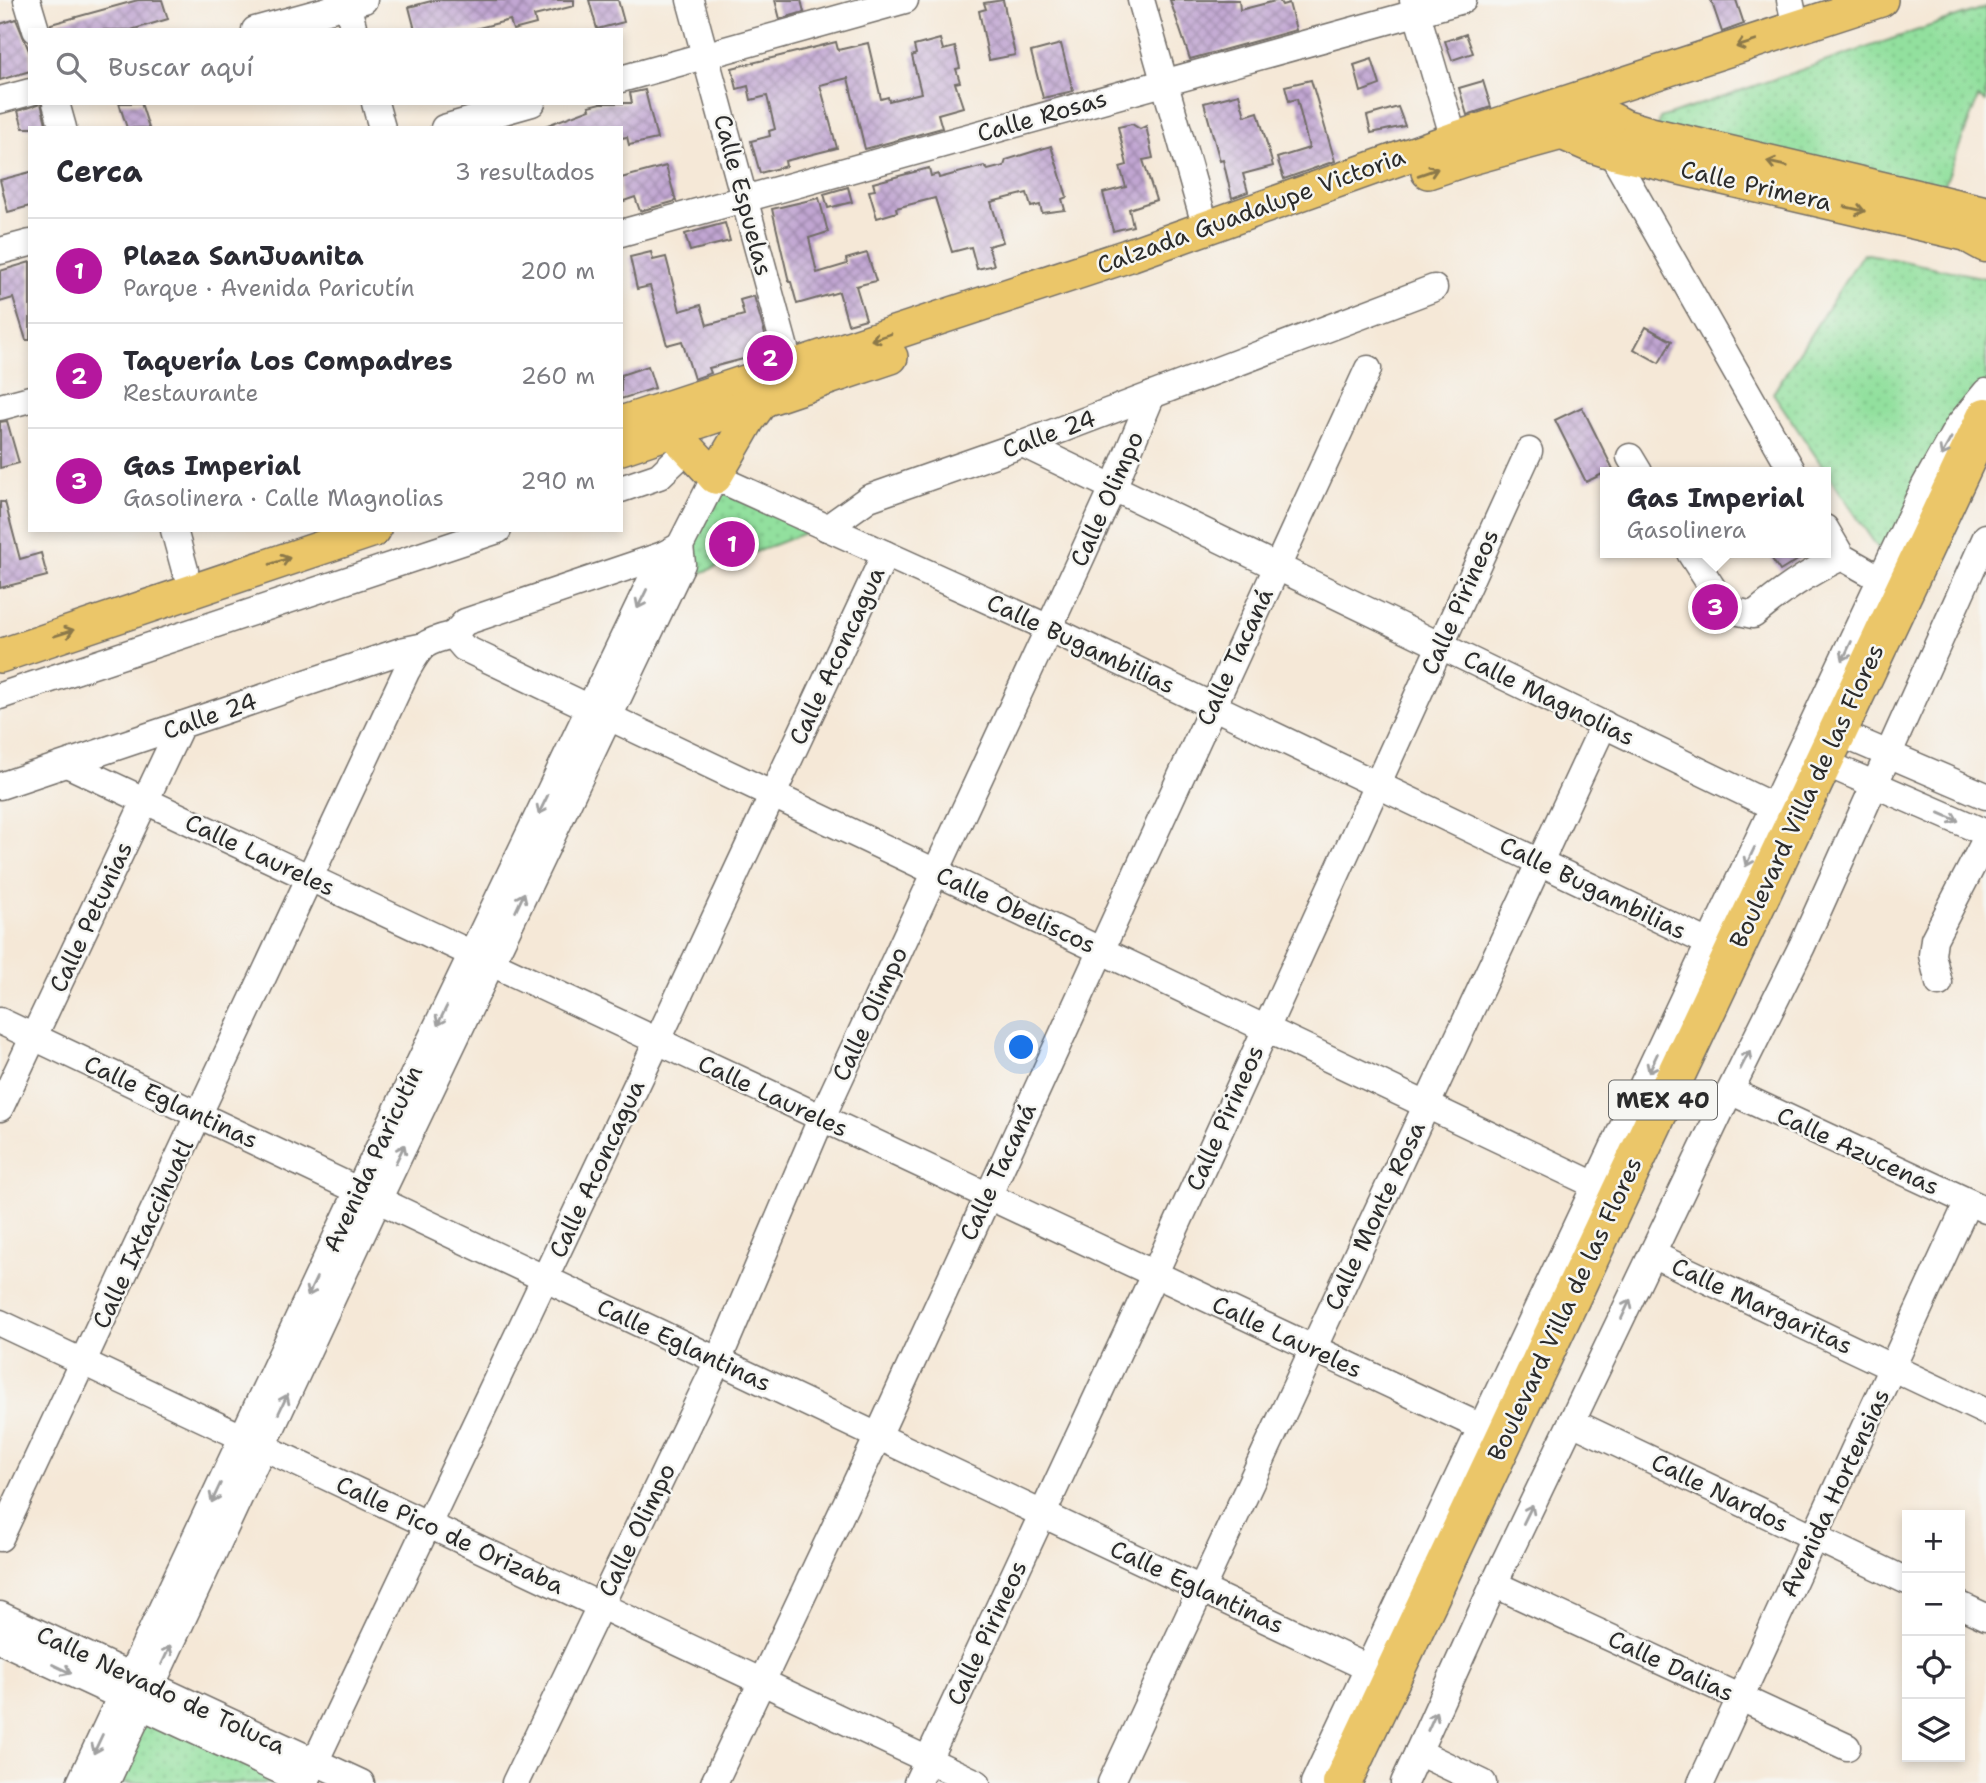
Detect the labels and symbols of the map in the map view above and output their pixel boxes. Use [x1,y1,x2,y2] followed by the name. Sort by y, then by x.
[1736,39,1758,52] one-way arrow
[973,82,1111,150] street label: Calle Rosas
[706,111,780,279] street label: Calle Espuelas
[1092,140,1410,282] street label: Calzada Guadalupe Victoria
[1677,153,1835,219] street label: Calle Primera
[1766,157,1788,170] one-way arrow
[1416,165,1438,177] one-way arrow
[1843,203,1865,216] one-way arrow
[870,331,892,344] one-way arrow
[747,332,793,384] pin: 2
[998,402,1100,466] street label: Calle 24
[1063,426,1151,572] street label: Calle Olimpo
[1939,436,1953,456] one-way arrow
[709,518,755,570] pin: 1
[1414,524,1506,680] street label: Calle Pirineos
[269,554,291,567] one-way arrow
[782,562,892,750] street label: Calle Aconcagua
[1692,581,1738,633] pin: 3
[1189,583,1281,731] street label: Calle Tacaná
[982,586,1180,702] street label: Calle Bugambilias
[635,588,648,610] one-way arrow
[53,626,75,638] one-way arrow
[1722,639,1892,953] street label: Boulevard Villa de las Flores
[1840,640,1853,661] one-way arrow
[1458,643,1640,753] street label: Calle Magnolias
[159,685,261,747] street label: Calle 24
[536,794,549,815] one-way arrow
[180,806,340,904] street label: Calle Laureles
[1938,811,1959,824] one-way arrow
[1494,829,1692,947] street label: Calle Bugambilias
[42,836,140,998] street label: Calle Petunias
[1743,846,1756,867] one-way arrow
[931,859,1101,961] street label: Calle Obeliscos
[514,892,528,913] one-way arrow
[825,942,915,1086] street label: Calle Olimpo
[435,1005,448,1026] one-way arrow
[1004,1030,1038,1064] your location
[1179,1040,1271,1196] street label: Calle Pirineos
[693,1047,853,1145] street label: Calle Laureles
[79,1048,263,1156] street label: Calle Eglantinas
[1739,1050,1753,1071] one-way arrow
[1646,1052,1659,1073] one-way arrow
[316,1060,430,1258] street label: Avenida Paricutín
[542,1075,652,1263] street label: Calle Aconcagua
[1609,1080,1717,1120] road number: MEX 40
[952,1098,1044,1246] street label: Calle Tacaná
[1772,1099,1944,1203] street label: Calle Azucenas
[1317,1116,1433,1316] street label: Calle Monte Rosa
[85,1133,201,1334] street label: Calle Ixtaccihuatl
[394,1144,407,1165] one-way arrow
[1480,1152,1650,1466] street label: Boulevard Villa de las Flores
[1666,1250,1858,1362] street label: Calle Margaritas
[305,1276,319,1297] one-way arrow
[1207,1288,1367,1386] street label: Calle Laureles
[592,1291,776,1399] street label: Calle Eglantinas
[1619,1299,1633,1320] one-way arrow
[1773,1384,1897,1602] street label: Avenida Hortensias
[277,1394,290,1415] one-way arrow
[1646,1446,1794,1540] street label: Calle Nardos
[591,1458,683,1602] street label: Calle Olimpo
[331,1468,569,1602] street label: Calle Pico de Orizaba
[209,1482,222,1503] one-way arrow
[1521,1504,1535,1525] one-way arrow
[1105,1533,1289,1641] street label: Calle Eglantinas
[939,1555,1035,1711] street label: Calle Pirineos
[31,1618,291,1762] street label: Calle Nevado de Toluca
[1603,1623,1739,1709] street label: Calle Dalias
[160,1644,173,1666] one-way arrow
[51,1663,72,1676] one-way arrow
[1426,1711,1439,1732] one-way arrow
[91,1733,105,1754] one-way arrow

